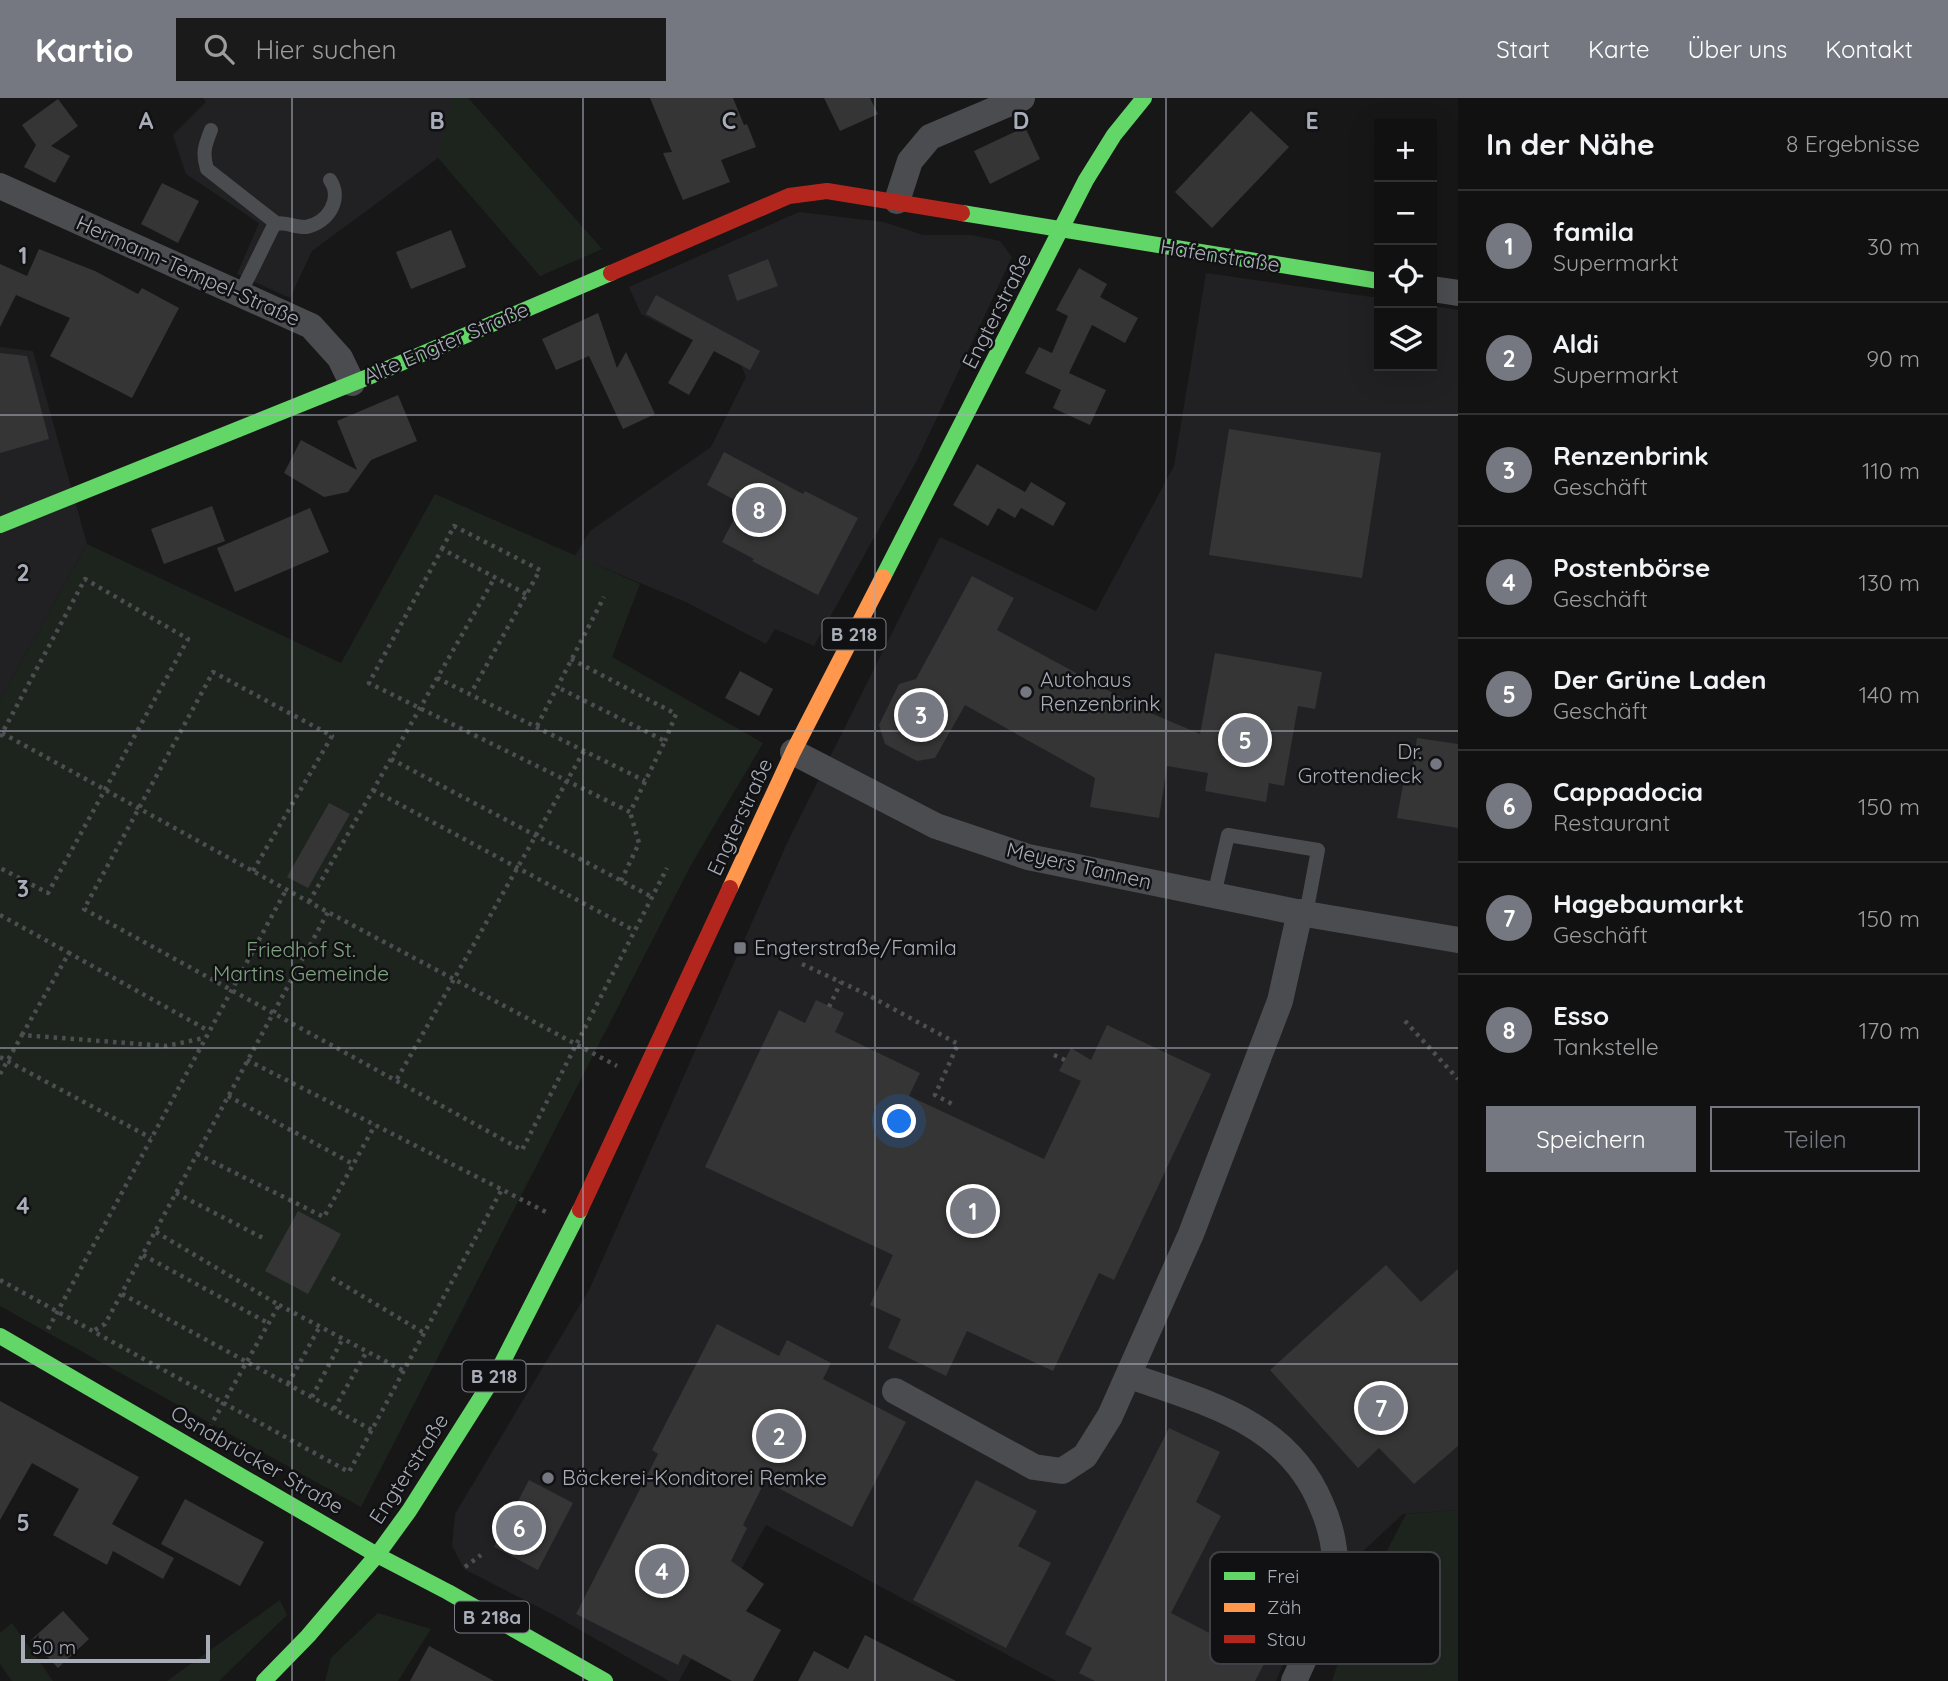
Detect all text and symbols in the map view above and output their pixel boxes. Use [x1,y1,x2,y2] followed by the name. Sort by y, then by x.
[176,18,666,81] search box
[35,29,134,70] text: Kartio
[200,30,238,68] icon: search
[256,33,397,66] text: Hier suchen
[1496,34,1550,64] text: Start
[1588,34,1649,64] text: Karte
[1687,34,1787,64] text: Über uns
[1825,34,1913,64] text: Kontakt
[139,106,154,135] text: A
[429,106,445,135] text: B
[722,106,736,135] text: C
[1013,106,1029,135] text: D
[1305,106,1319,135] text: E
[1374,119,1437,371] map controls
[1374,119,1437,182] button: +
[1486,125,1655,163] text: In der Nähe
[1786,129,1920,158] text: 8 Ergebnisse
[1374,182,1437,245] button: −
[72,209,304,331] street label: Hermann-Tempel-Straße
[1553,215,1634,248] text: famila
[1505,232,1513,261] text: 1
[1867,232,1920,261] text: 30 m
[1158,233,1282,277] street label: Hafenstraße
[19,241,27,270] text: 1
[1374,245,1437,308] button: locate
[956,248,1036,373] street label: Engterstraße
[1553,248,1679,277] text: Supermarkt
[359,296,532,389] street label: Alte Engter Straße
[1374,308,1437,371] button: layers
[1553,327,1599,360] text: Aldi
[1502,344,1516,373] text: 2
[1866,344,1920,373] text: 90 m
[1553,360,1679,389] text: Supermarkt
[1553,439,1709,472] text: Renzenbrink
[1503,456,1515,485] text: 3
[1862,456,1920,485] text: 110 m
[1553,472,1648,501] text: Geschäft
[736,484,782,536] pin: 8
[1553,551,1710,584] text: Postenbörse
[16,558,30,587] text: 2
[1502,568,1516,597] text: 4
[1858,568,1920,597] text: 130 m
[1553,584,1648,613] text: Geschäft
[822,618,886,650] road number: B 218
[1553,663,1767,696] text: Der Grüne Laden
[1040,666,1161,716] place label: Autohaus Renzenbrink
[1502,680,1516,709] text: 5
[1859,680,1920,709] text: 140 m
[1018,684,1034,700] marker: Autohaus Renzenbrink
[898,689,944,741] pin: 3
[1553,696,1648,725] text: Geschäft
[1222,714,1268,766] pin: 5
[1298,738,1422,788] place label: Dr. Grottendieck
[701,754,778,879] street label: Engterstraße
[1428,756,1444,772] marker: Dr. Grottendieck
[1553,775,1703,808] text: Cappadocia
[1503,792,1515,821] text: 6
[1858,792,1920,821] text: 150 m
[1553,808,1670,837] text: Restaurant
[1004,836,1154,894] street label: Meyers Tannen
[17,874,29,903] text: 3
[1553,887,1744,920] text: Hagebaumarkt
[1503,904,1515,933] text: 7
[1858,904,1920,933] text: 150 m
[1553,920,1648,949] text: Geschäft
[754,934,957,960] place label: Engterstraße/Famila
[213,936,389,986] park label: Friedhof St. Martins Gemeinde
[732,940,748,956] marker: Engterstraße/Famila
[1553,999,1609,1032] text: Esso
[1503,1016,1515,1045] text: 8
[1859,1016,1920,1045] text: 170 m
[1553,1032,1659,1061] text: Tankstelle
[882,1104,916,1138] your location
[1486,1106,1696,1172] button: Speichern
[1710,1106,1920,1172] button: Teilen
[950,1185,996,1237] pin: 1
[16,1191,30,1220] text: 4
[462,1360,526,1392] road number: B 218
[1358,1382,1404,1434] pin: 7
[167,1399,348,1519] street label: Osnabrücker Straße
[363,1408,453,1528] street label: Engterstraße
[756,1410,802,1462] pin: 2
[562,1464,827,1490] place label: Bäckerei-Konditorei Remke
[540,1470,556,1486] marker: Bäckerei-Konditorei Remke
[496,1502,542,1554] pin: 6
[16,1508,30,1537] text: 5
[639,1545,685,1597] pin: 4
[1210,1552,1440,1664] legend
[1267,1564,1299,1588] text: Frei
[1267,1595,1302,1619] text: Zäh
[455,1602,529,1632] road number: B 218a
[1267,1627,1306,1651] text: Stau
[21,1632,210,1664] scale bar
[32,1635,76,1659] text: 50 m

